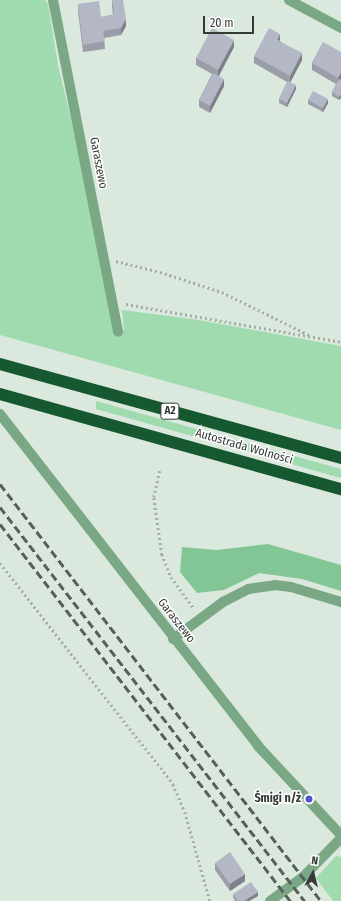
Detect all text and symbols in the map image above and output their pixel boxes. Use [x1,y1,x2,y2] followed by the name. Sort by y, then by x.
[205,8,256,34] scale bar
[210,16,234,30] text: 20 m
[86,136,110,190] street label: Garaszewo
[160,402,180,420] road number: A2
[194,426,294,468] street label: Autostrada Wolności
[154,596,198,646] street label: Garaszewo
[254,792,301,806] place label: Śmigi n/ż
[304,794,314,804] marker: Śmigi n/ż
[293,853,333,893] north arrow
[311,854,319,868] text: N

